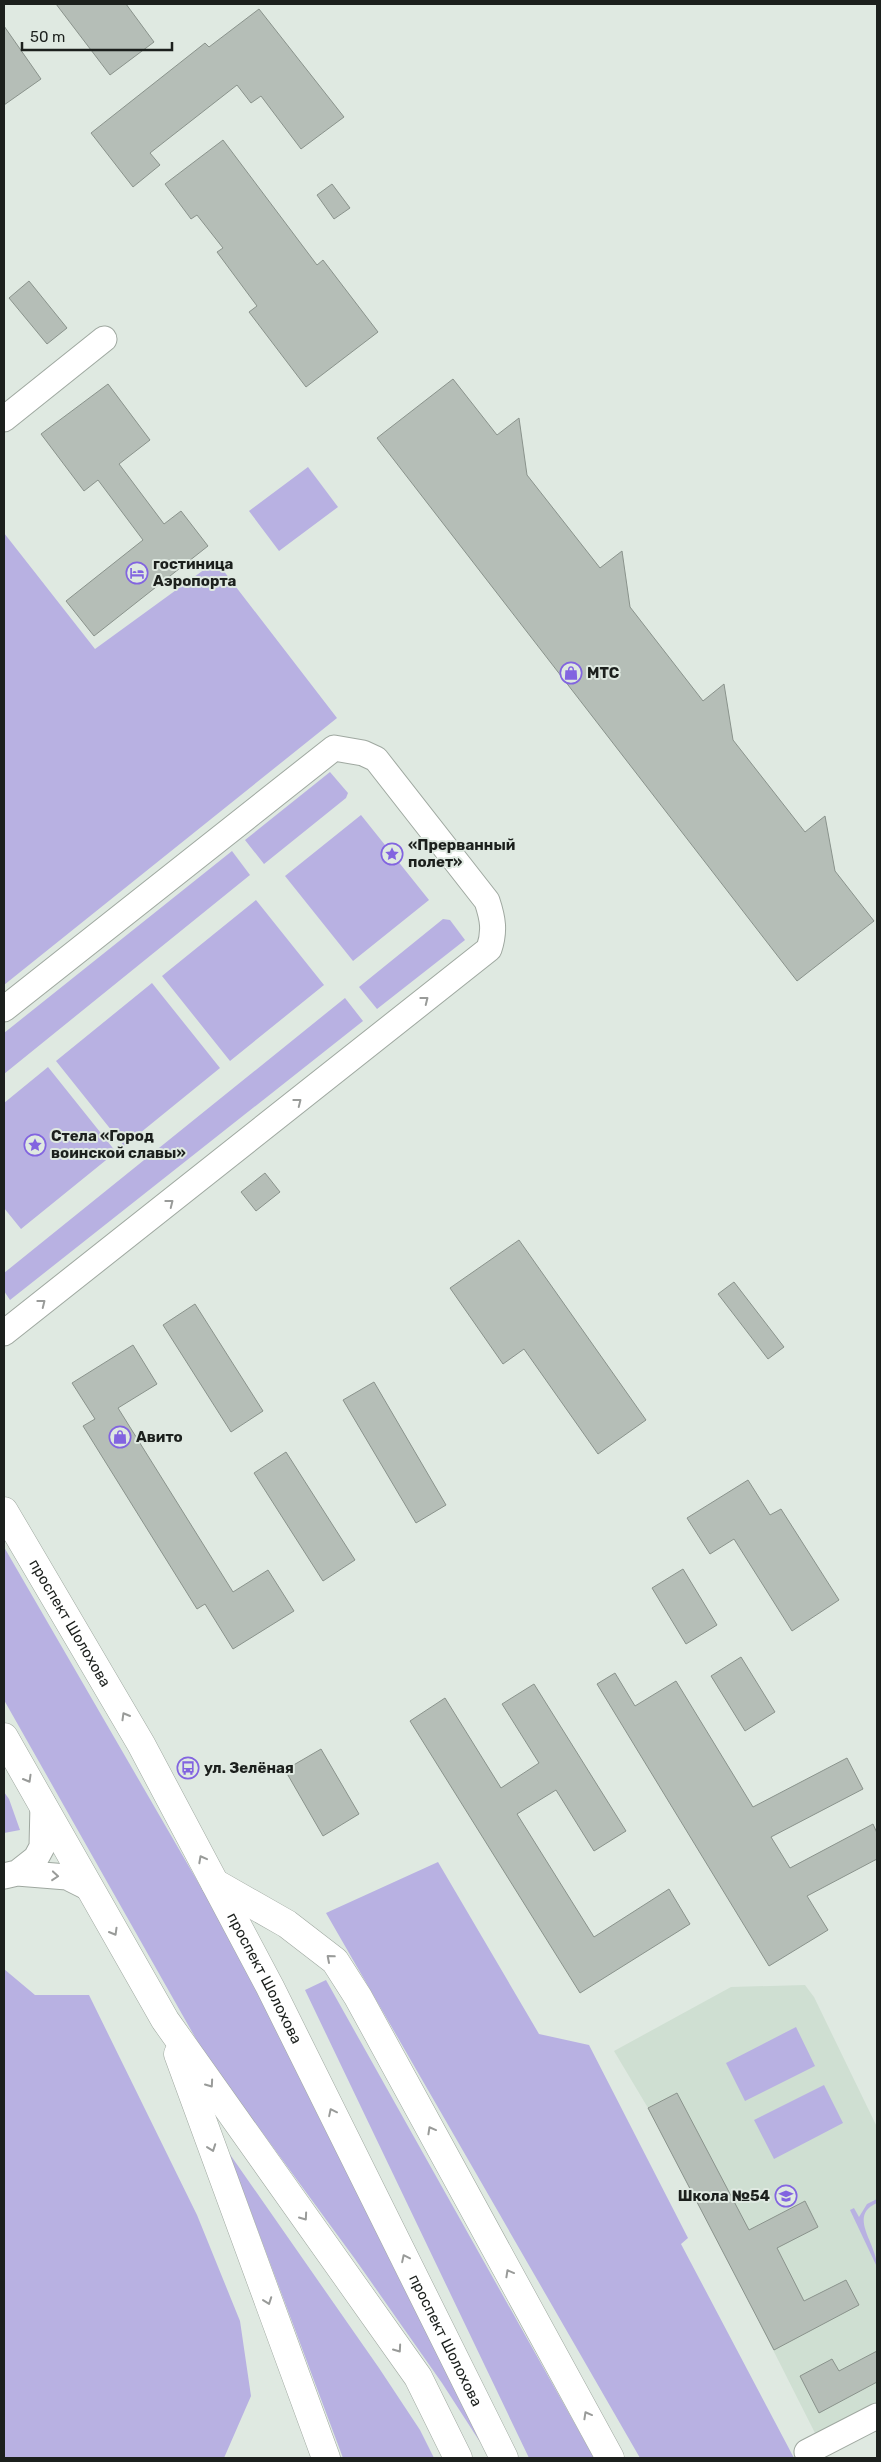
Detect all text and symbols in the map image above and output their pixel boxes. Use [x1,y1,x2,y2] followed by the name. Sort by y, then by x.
[22,20,172,52] scale bar
[30,28,65,46] text: 50 m
[153,555,237,590] place label: гостиница Аэропорта
[125,561,149,585] hotel icon: гостиница Аэропорта
[559,661,583,685] shop icon: МТС
[587,664,620,682] place label: МТС
[408,836,515,871] place label: «Пpepвaнный пoлeт»
[380,842,404,866] place icon: «Пpepвaнный пoлeт»
[419,998,428,1006] one-way arrow
[292,1098,301,1107] one-way arrow
[51,1127,186,1162] place label: Стела «Город воинской славы»
[23,1133,47,1157] place icon: Стела «Город воинской славы»
[164,1200,173,1208] one-way arrow
[36,1300,45,1308] one-way arrow
[108,1425,132,1449] shop icon: Авито
[136,1428,183,1446] place label: Авито
[25,1556,114,1690] street label: проспект Шолохова
[121,1713,131,1722] one-way arrow
[176,1756,200,1780] bus stop icon: ул. Зелёная
[204,1759,294,1777] place label: ул. Зелёная
[22,1774,32,1783] one-way arrow
[198,1855,208,1864] one-way arrow
[52,1870,60,1881] one-way arrow
[223,1910,306,2047] street label: проспект Шолохова
[108,1926,118,1935] one-way arrow
[327,1954,336,1963] one-way arrow
[204,2078,213,2088] one-way arrow
[329,2109,339,2118] one-way arrow
[427,2127,437,2136] one-way arrow
[206,2143,216,2152] one-way arrow
[774,2184,798,2208] school or university icon: Школа №54
[678,2187,770,2205] place label: Школа №54
[298,2211,307,2220] one-way arrow
[401,2254,411,2263] one-way arrow
[505,2269,515,2278] one-way arrow
[405,2271,486,2409] street label: проспект Шолохова
[262,2296,272,2305] one-way arrow
[392,2343,401,2353] one-way arrow
[583,2412,593,2421] one-way arrow

